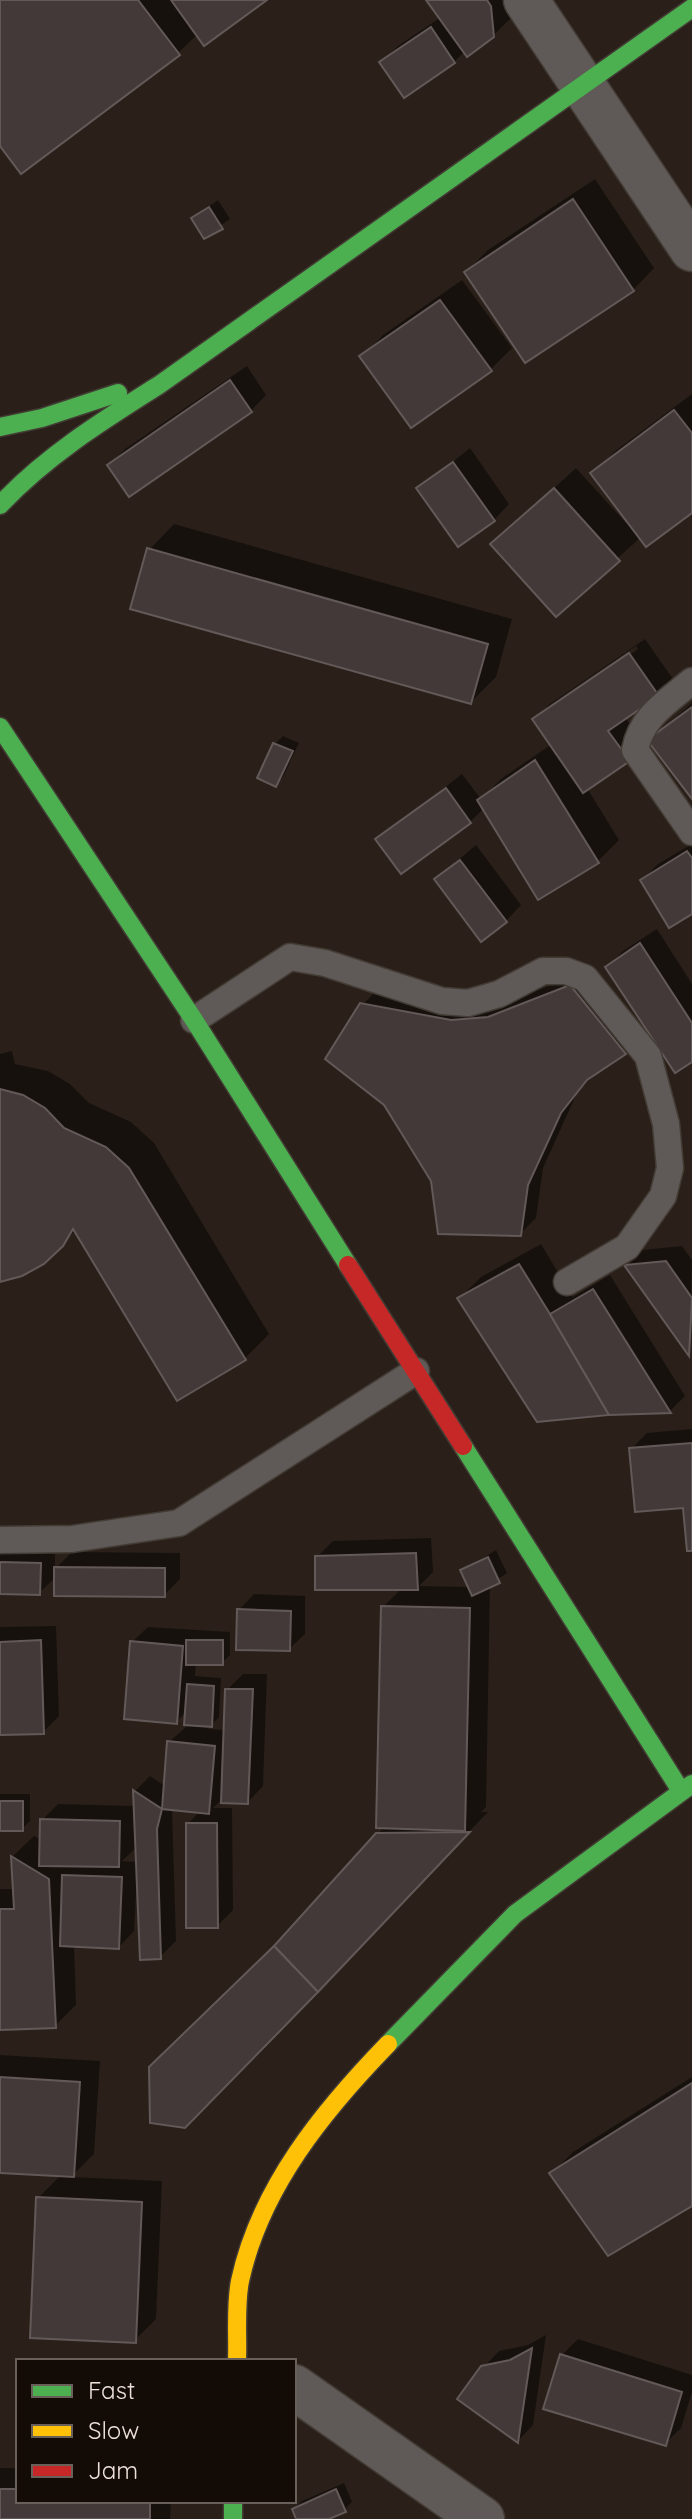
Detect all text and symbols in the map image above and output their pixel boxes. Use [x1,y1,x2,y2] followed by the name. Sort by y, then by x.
[16,2359,296,2503] legend
[88,2375,135,2405] text: Fast
[88,2415,139,2445] text: Slow
[88,2455,138,2485] text: Jam

